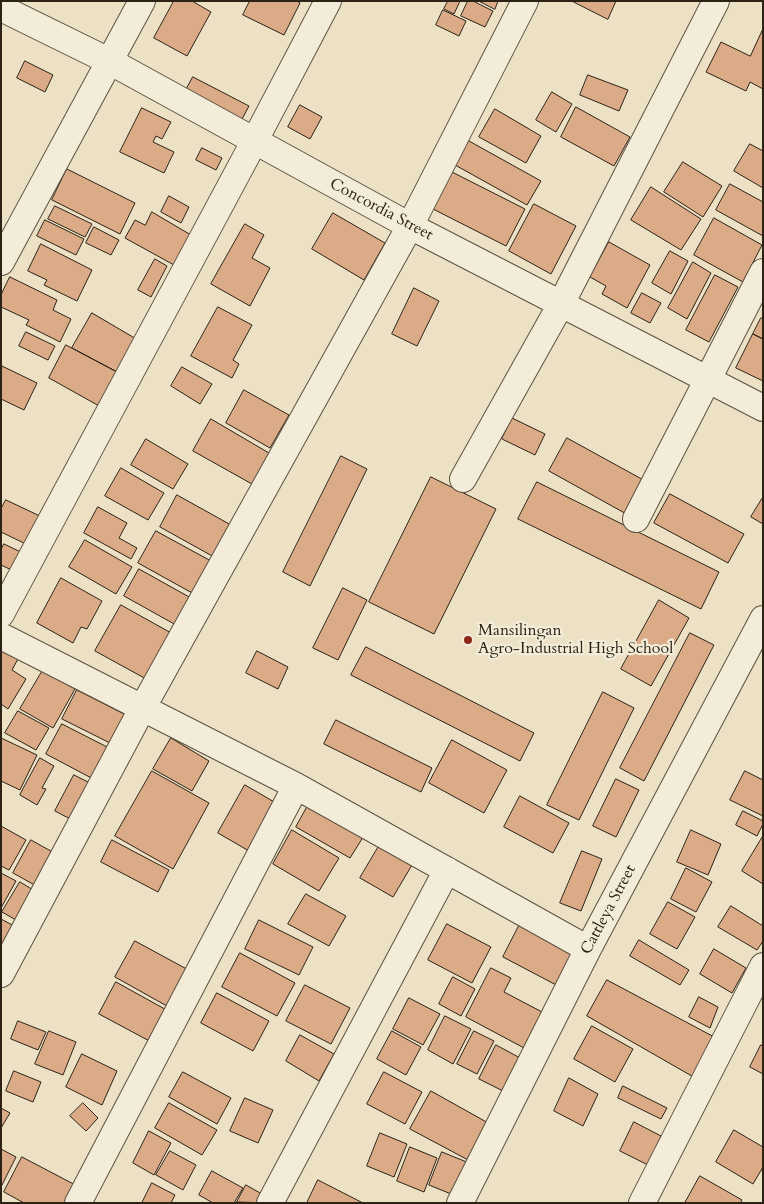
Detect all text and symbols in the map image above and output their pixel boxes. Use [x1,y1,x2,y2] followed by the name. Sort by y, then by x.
[326,175,436,245] street label: Concordia Street
[478,621,673,659] place label: Mansilingan Agro-Industrial High School
[462,634,474,646] marker: Mansilingan Agro-Industrial High School
[577,862,641,958] street label: Cattleya Street

